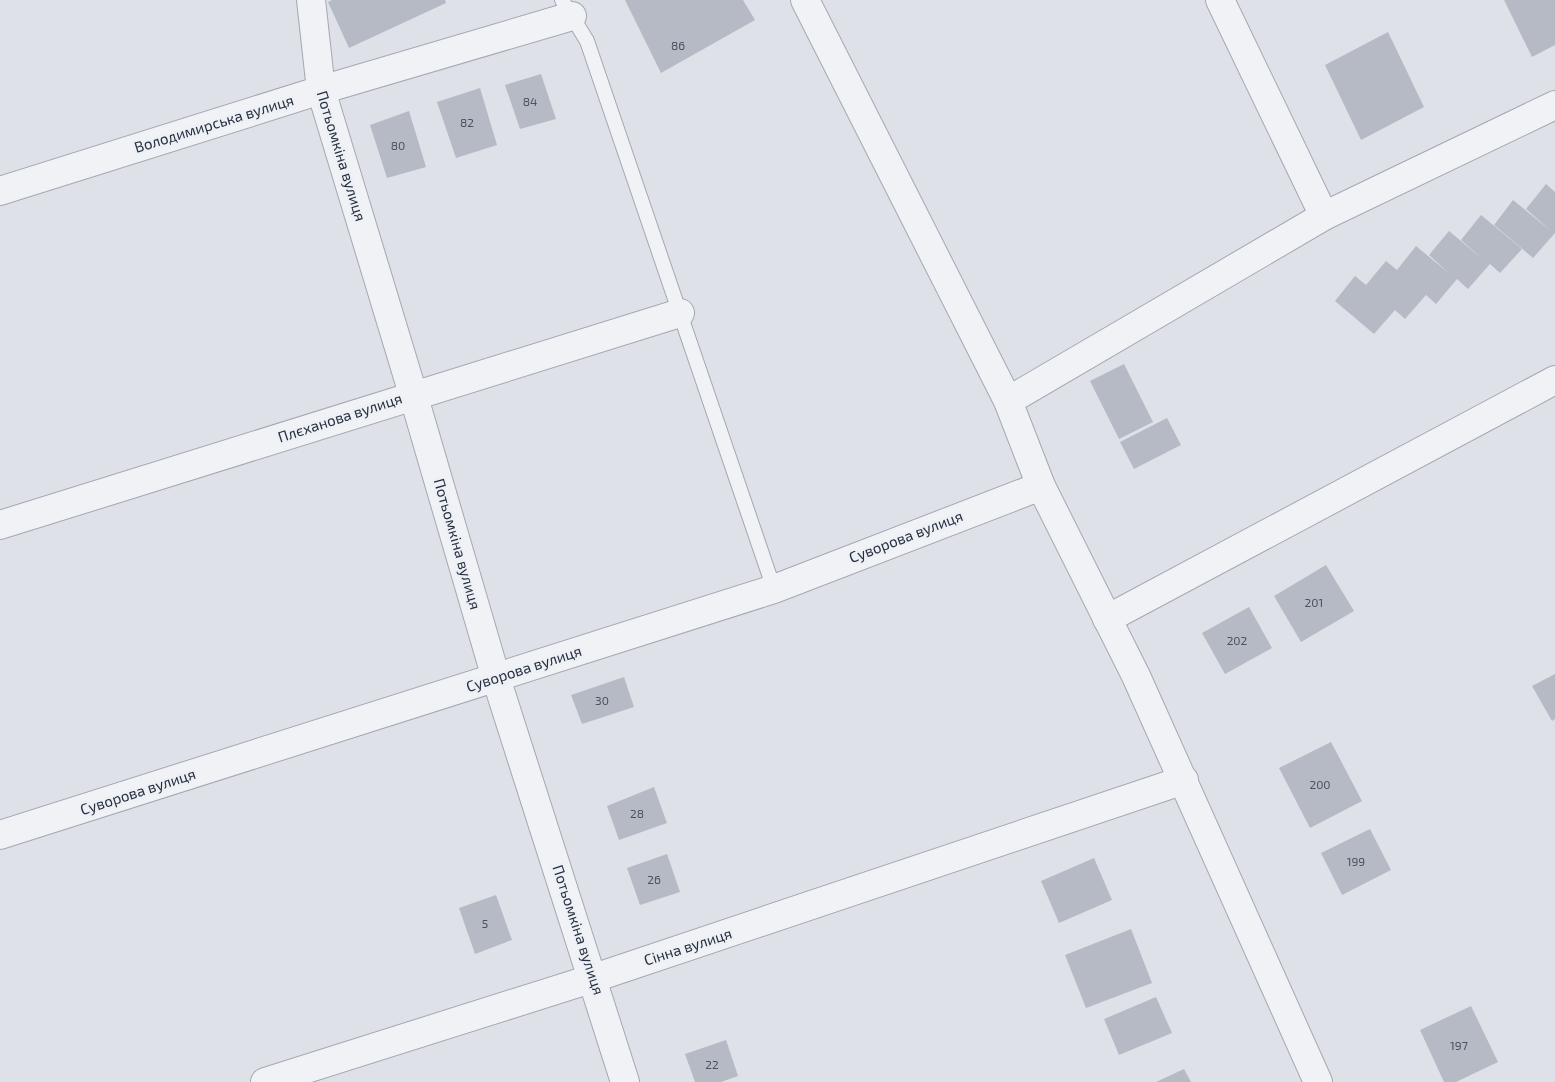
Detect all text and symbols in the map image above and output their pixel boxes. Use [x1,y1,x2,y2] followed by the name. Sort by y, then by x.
[671,38,685,52] house number: 86
[313,88,370,223] street label: Потьомкіна вулиця
[132,90,296,157] street label: Володимирська вулиця
[523,94,537,108] house number: 84
[460,115,474,129] house number: 82
[391,138,405,152] house number: 80
[275,388,404,447] street label: Плєханова вулиця
[430,476,485,612] street label: Потьомкіна вулиця
[846,506,965,567] street label: Суворова вулиця
[1305,595,1323,609] house number: 201
[1227,633,1248,647] house number: 202
[464,641,584,696] street label: Суворова вулиця
[595,693,609,707] house number: 30
[78,764,198,819] street label: Суворова вулиця
[1309,777,1331,791] house number: 200
[630,806,644,820] house number: 28
[1347,854,1365,868] house number: 199
[549,862,608,997] street label: Потьомкіна вулиця
[647,872,661,886] house number: 26
[482,916,488,930] house number: 5
[641,923,734,970] street label: Сінна вулиця
[1450,1038,1468,1052] house number: 197
[705,1057,719,1071] house number: 22

